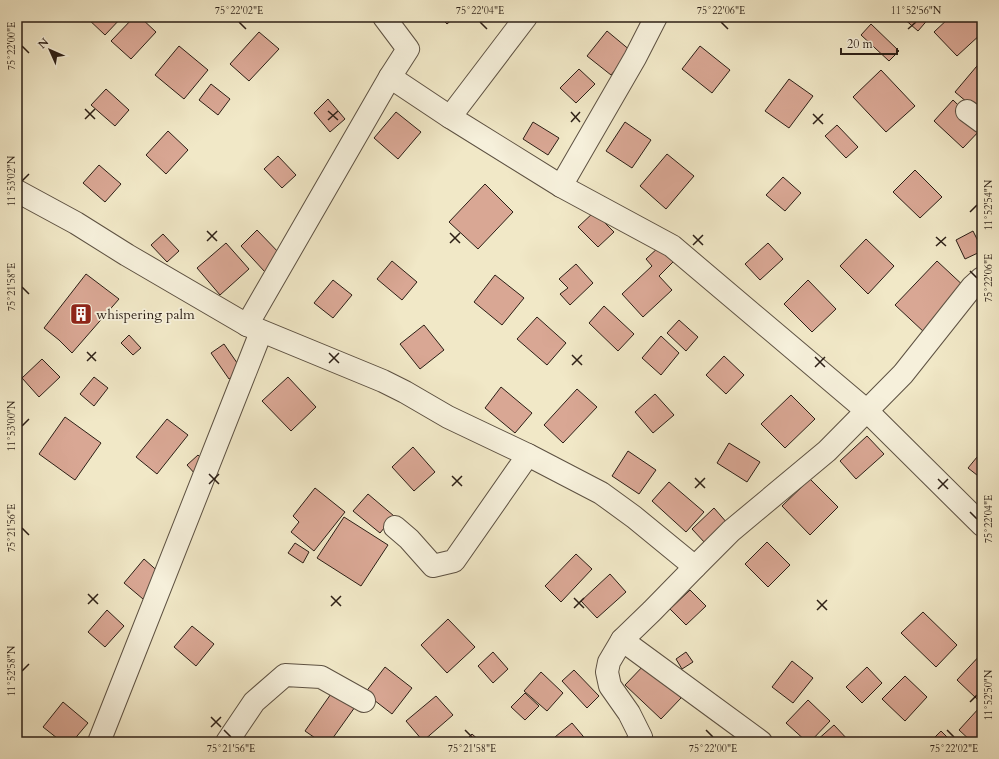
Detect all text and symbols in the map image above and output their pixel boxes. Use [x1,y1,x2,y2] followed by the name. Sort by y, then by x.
[215,4,263,18] text: 75°22'02"E
[456,4,504,18] text: 75°22'04"E
[697,4,745,18] text: 75°22'06"E
[891,4,942,18] text: 11°52'56"N
[5,22,19,70] text: 75°22'00"E
[30,30,70,70] north arrow
[841,30,897,56] scale bar
[35,34,52,52] text: N
[847,36,874,52] text: 20 m
[5,155,19,206] text: 11°53'02"N
[982,179,996,230] text: 11°52'54"N
[982,254,996,302] text: 75°22'06"E
[5,263,19,311] text: 75°21'58"E
[68,301,94,327] building icon: whispering palm
[96,305,195,324] place label: whispering palm
[5,400,19,451] text: 11°53'00"N
[982,495,996,543] text: 75°22'04"E
[5,504,19,552] text: 75°21'56"E
[5,645,19,696] text: 11°52'58"N
[982,669,996,720] text: 11°52'50"N
[207,742,255,756] text: 75°21'56"E
[448,742,496,756] text: 75°21'58"E
[689,742,737,756] text: 75°22'00"E
[930,742,978,756] text: 75°22'02"E

